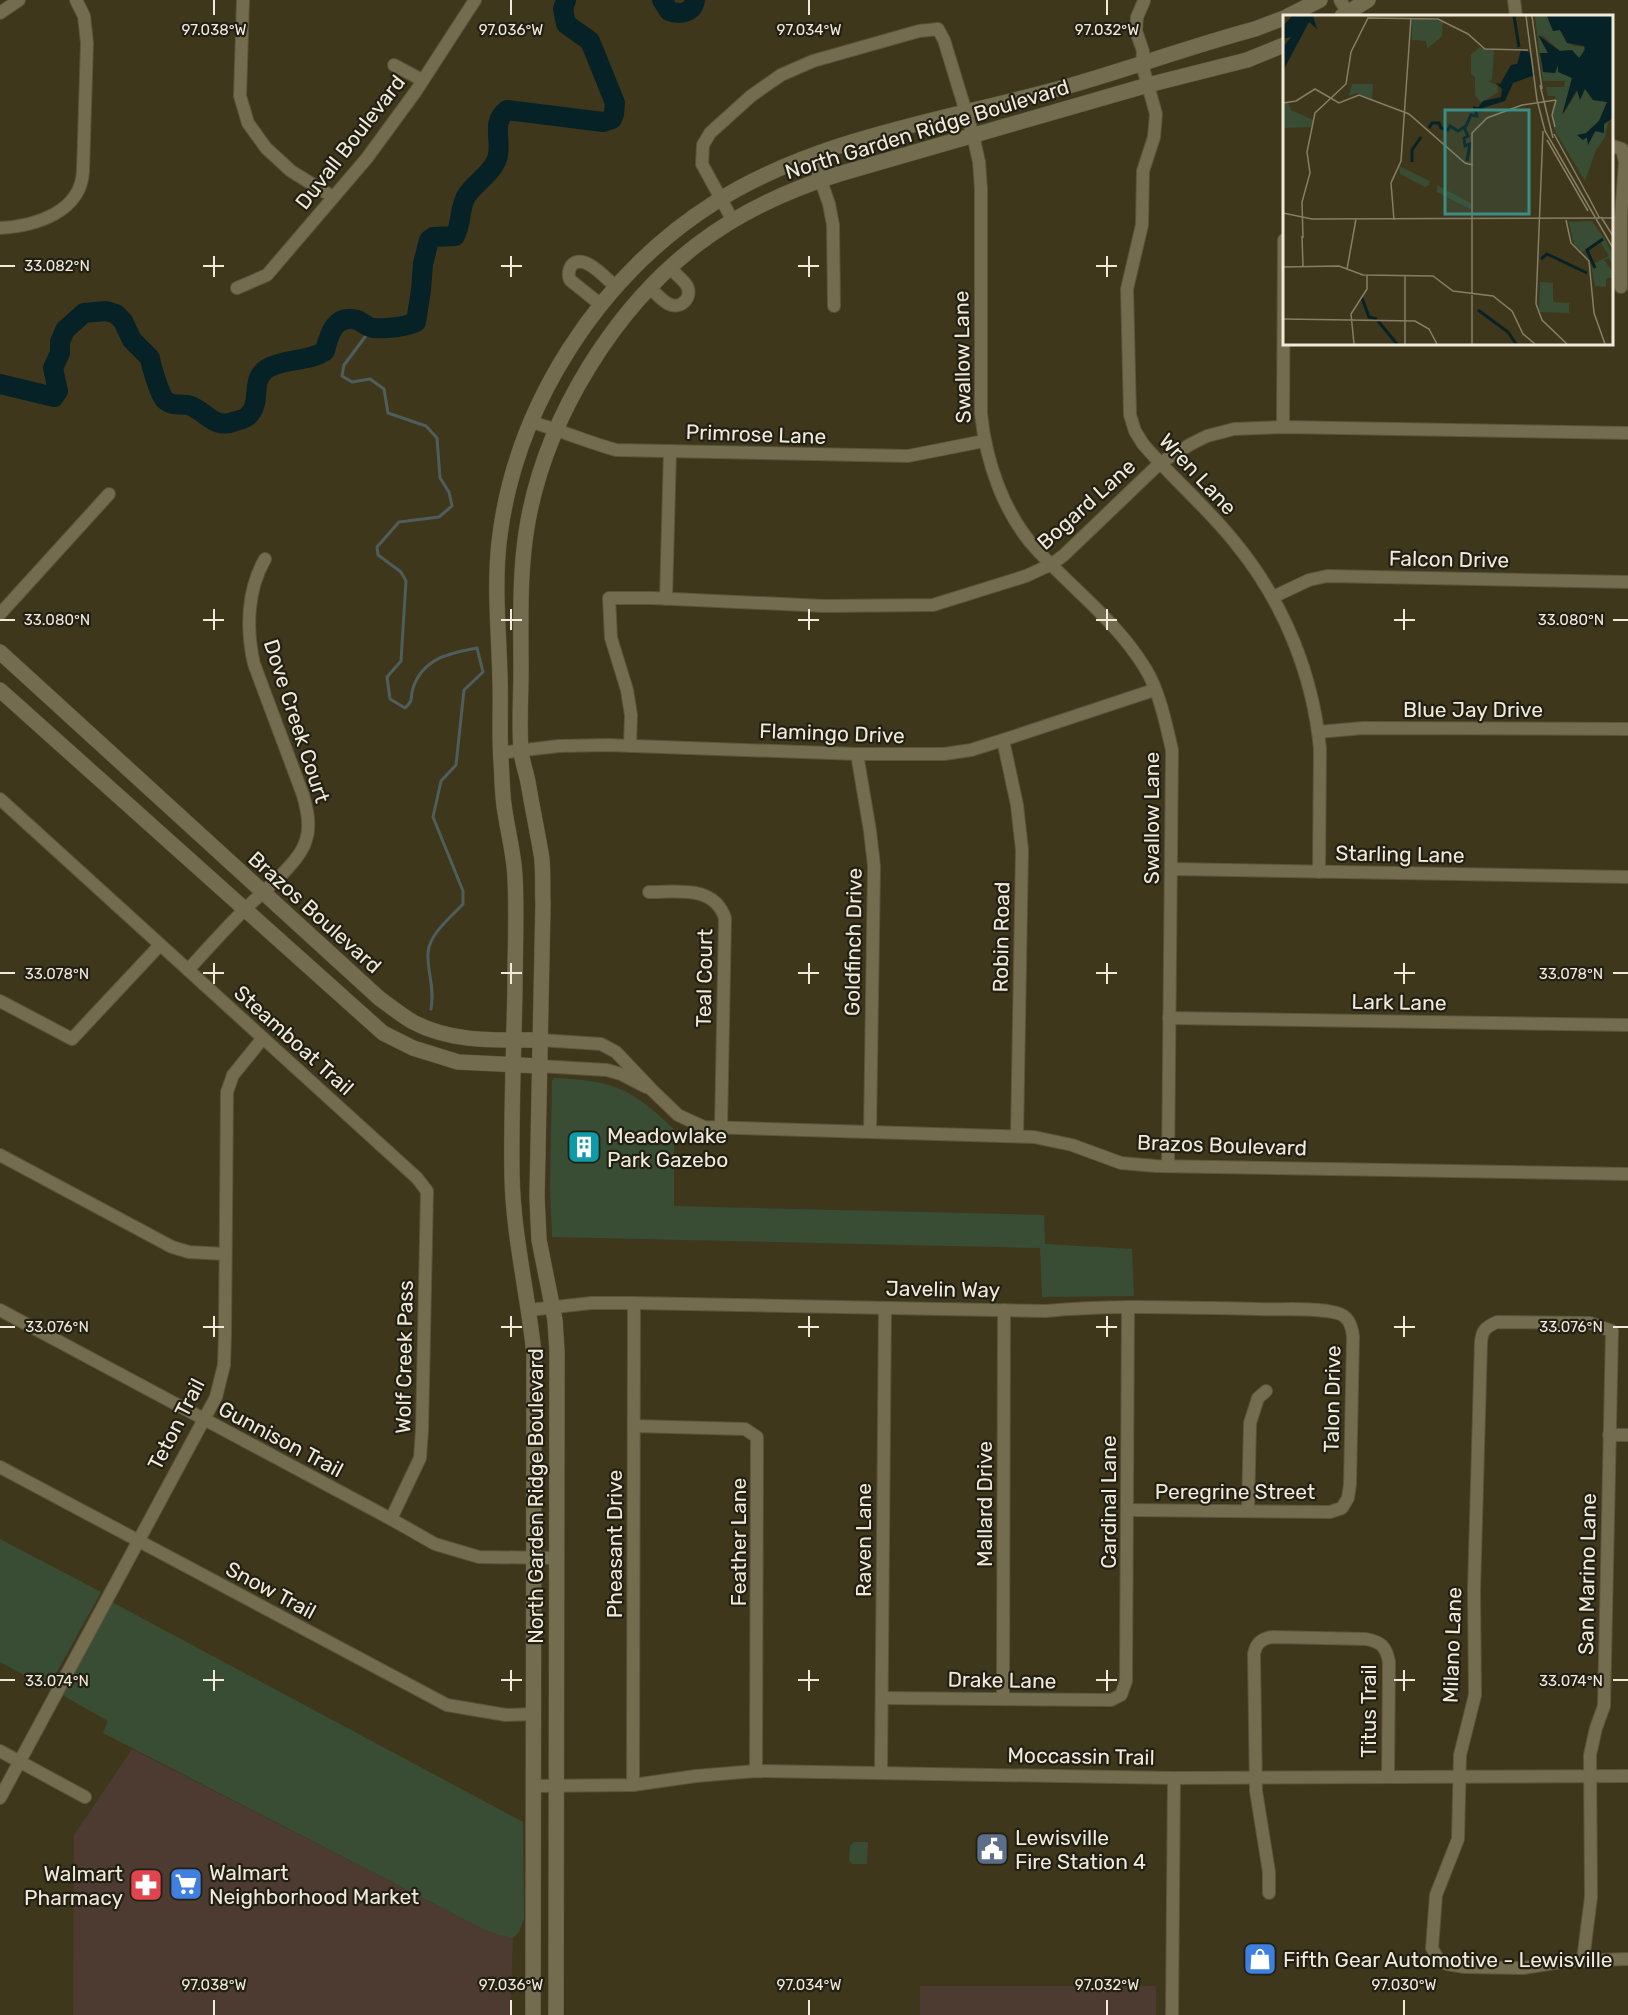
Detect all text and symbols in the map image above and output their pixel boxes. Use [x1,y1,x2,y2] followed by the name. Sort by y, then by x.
[1283,15,1613,345] inset map
[181,21,247,39] text: 97.038°W
[479,21,543,39] text: 97.036°W
[777,21,841,39] text: 97.034°W
[1075,21,1139,39] text: 97.032°W
[290,70,410,214] street label: Duvall Boulevard
[782,74,1072,184] street label: North Garden Ridge Boulevard
[24,257,90,275] text: 33.082°N
[948,291,976,423] street label: Swallow Lane
[685,419,827,449] street label: Primrose Lane
[1154,428,1242,520] street label: Wren Lane
[1032,453,1140,555] street label: Bogard Lane
[1389,545,1509,573] street label: Falcon Drive
[24,611,90,629] text: 33.080°N
[1538,611,1604,629] text: 33.080°N
[259,636,335,806] street label: Dove Creek Court
[1403,697,1543,722] street label: Blue Jay Drive
[759,718,905,748] street label: Flamingo Drive
[1139,752,1164,884] street label: Swallow Lane
[1335,840,1465,868] street label: Starling Lane
[243,846,387,978] street label: Brazos Boulevard
[839,868,867,1016] street label: Goldfinch Drive
[988,881,1014,993] street label: Robin Road
[691,928,717,1028] street label: Teal Court
[25,965,89,983] text: 33.078°N
[1539,965,1603,983] text: 33.078°N
[229,980,359,1100] street label: Steamboat Trail
[1351,989,1447,1015] street label: Lark Lane
[607,1123,728,1172] place label: Meadowlake Park Gazebo
[566,1129,602,1165] building icon: Meadowlake Park Gazebo
[1137,1130,1307,1160] street label: Brazos Boulevard
[885,1276,1001,1303] street label: Javelin Way
[390,1280,418,1434] street label: Wolf Creek Pass
[25,1318,89,1336] text: 33.076°N
[1539,1318,1603,1336] text: 33.076°N
[1319,1345,1345,1453] street label: Talon Drive
[523,1348,548,1644] street label: North Garden Ridge Boulevard
[142,1374,210,1474] street label: Teton Trail
[214,1396,348,1482] street label: Gunnison Trail
[1096,1435,1121,1569] street label: Cardinal Lane
[972,1441,997,1567] street label: Mallard Drive
[602,1470,627,1618] street label: Pheasant Drive
[726,1478,751,1606] street label: Feather Lane
[1155,1479,1315,1504] street label: Peregrine Street
[851,1483,876,1597] street label: Raven Lane
[1573,1493,1601,1655] street label: San Marino Lane
[222,1556,320,1624] street label: Snow Trail
[1437,1586,1467,1704] street label: Milano Lane
[1356,1664,1381,1758] street label: Titus Trail
[947,1667,1057,1693] street label: Drake Lane
[25,1672,89,1690] text: 33.074°N
[1539,1672,1603,1690] text: 33.074°N
[1007,1742,1155,1770] street label: Moccassin Trail
[1015,1825,1146,1874] place label: Lewisville Fire Station 4
[974,1831,1010,1867] public building icon: Lewisville Fire Station 4
[209,1860,419,1909] place label: Walmart Neighborhood Market
[24,1861,123,1910] place label: Walmart Pharmacy
[168,1866,204,1902] supermarket icon: Walmart Neighborhood Market
[128,1867,164,1903] pharmacy icon: Walmart Pharmacy
[1242,1941,1278,1977] shop icon: Fifth Gear Automotive - Lewisville
[1283,1947,1613,1972] place label: Fifth Gear Automotive - Lewisville
[181,1976,247,1994] text: 97.038°W
[479,1976,543,1994] text: 97.036°W
[777,1976,841,1994] text: 97.034°W
[1075,1976,1139,1994] text: 97.032°W
[1371,1976,1437,1994] text: 97.030°W

